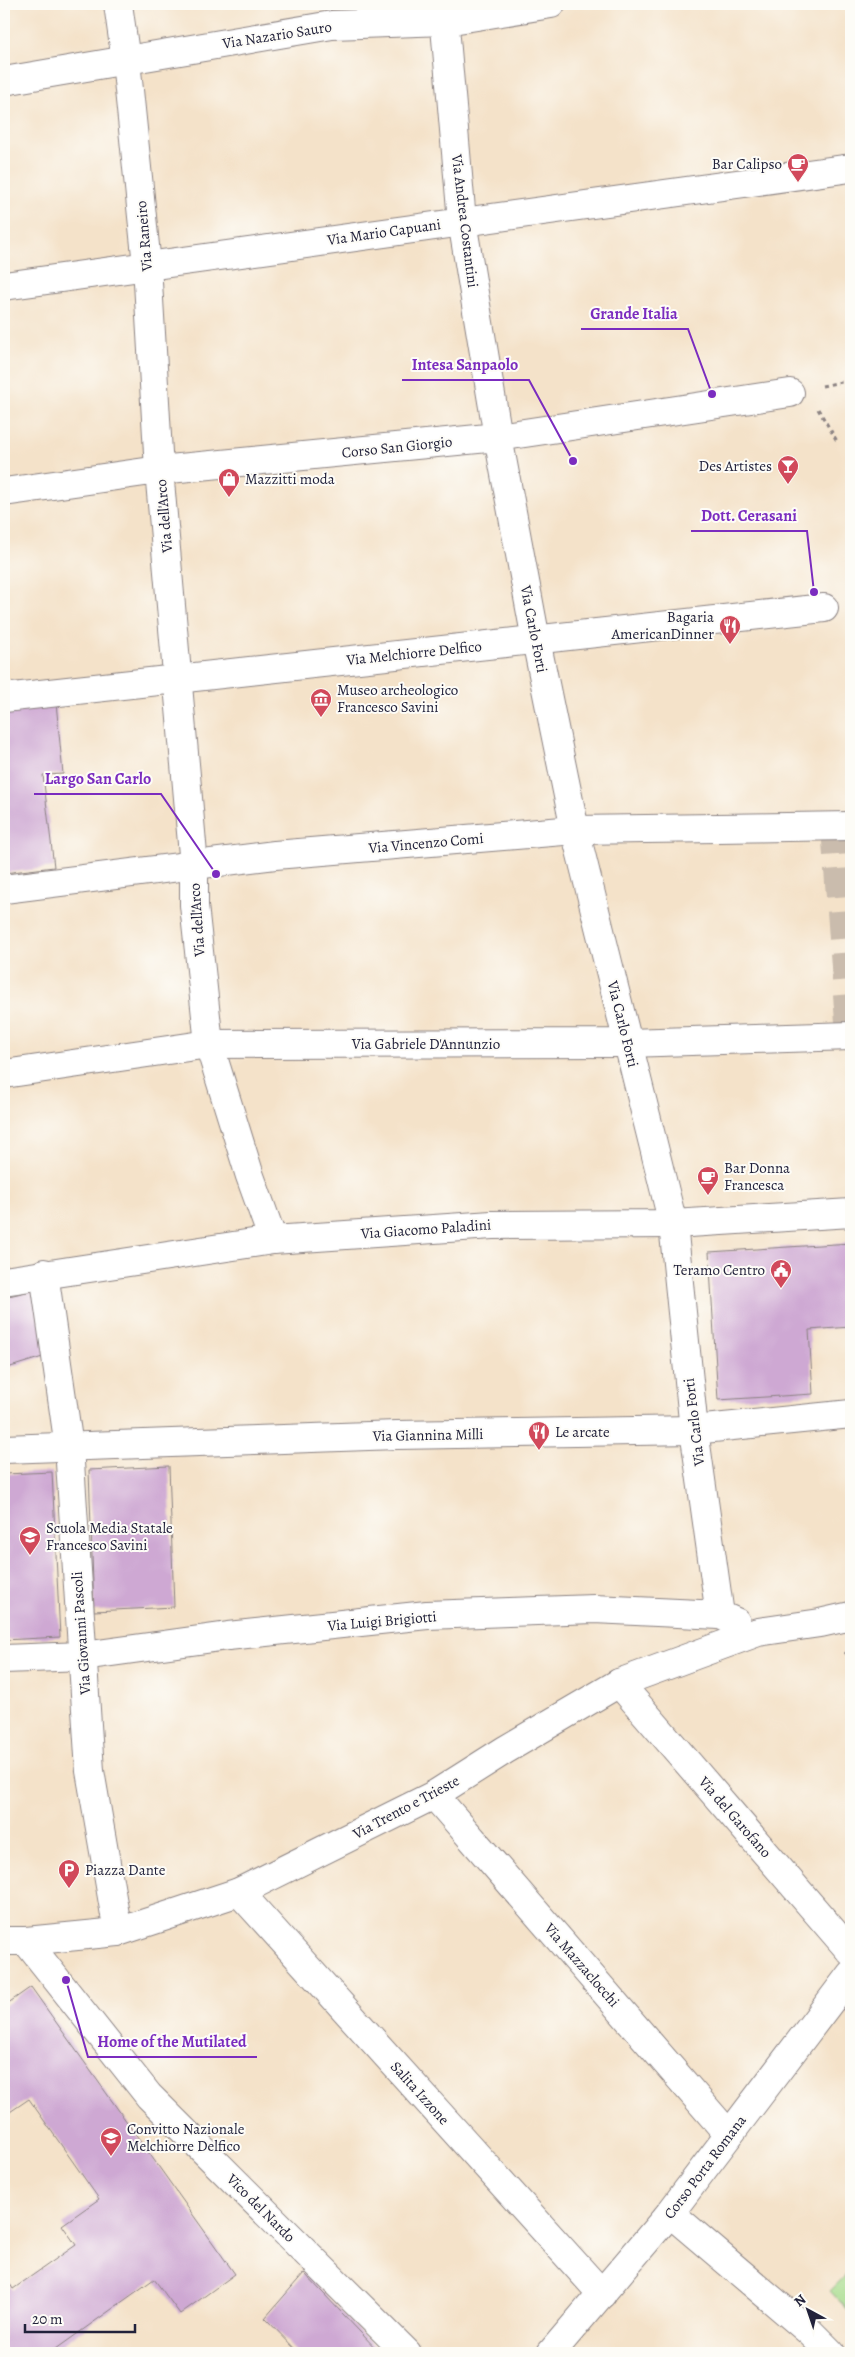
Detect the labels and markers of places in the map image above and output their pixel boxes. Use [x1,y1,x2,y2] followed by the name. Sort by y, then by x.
[786,152,810,183] cafe icon: Bar Calipso
[712,154,782,174] place label: Bar Calipso
[581,298,688,329] callout: Grande Italia
[402,349,529,380] callout: Intesa Sanpaolo
[776,454,800,485] bar icon: Des Artistes
[699,456,772,476] place label: Des Artistes
[217,467,241,498] shop icon: Mazzitti moda
[245,469,335,489] place label: Mazzitti moda
[691,500,807,531] callout: Dott. Cerasani
[611,607,714,644] place label: Bagaria AmericanDinner
[718,614,742,645] restaurant icon: Bagaria AmericanDinner
[337,680,458,717] place label: Museo archeologico Francesco Savini
[309,687,333,718] museum icon: Museo archeologico Francesco Savini
[34,763,161,794] callout: Largo San Carlo
[724,1158,790,1195] place label: Bar Donna Francesca
[696,1165,720,1196] cafe icon: Bar Donna Francesca
[769,1258,793,1289] public building icon: Teramo Centro
[673,1260,765,1280] place label: Teramo Centro
[527,1420,551,1451] restaurant icon: Le arcate
[555,1422,610,1442] place label: Le arcate
[46,1518,173,1555] place label: Scuola Media Statale Francesco Savini
[18,1525,42,1556] school or university icon: Scuola Media Statale Francesco Savini
[57,1858,81,1889] parking icon: Piazza Dante
[85,1860,166,1880] place label: Piazza Dante
[88,2026,257,2057] callout: Home of the Mutilated
[127,2119,245,2156] place label: Convitto Nazionale Melchiorre Delfico
[99,2126,123,2157] school or university icon: Convitto Nazionale Melchiorre Delfico

